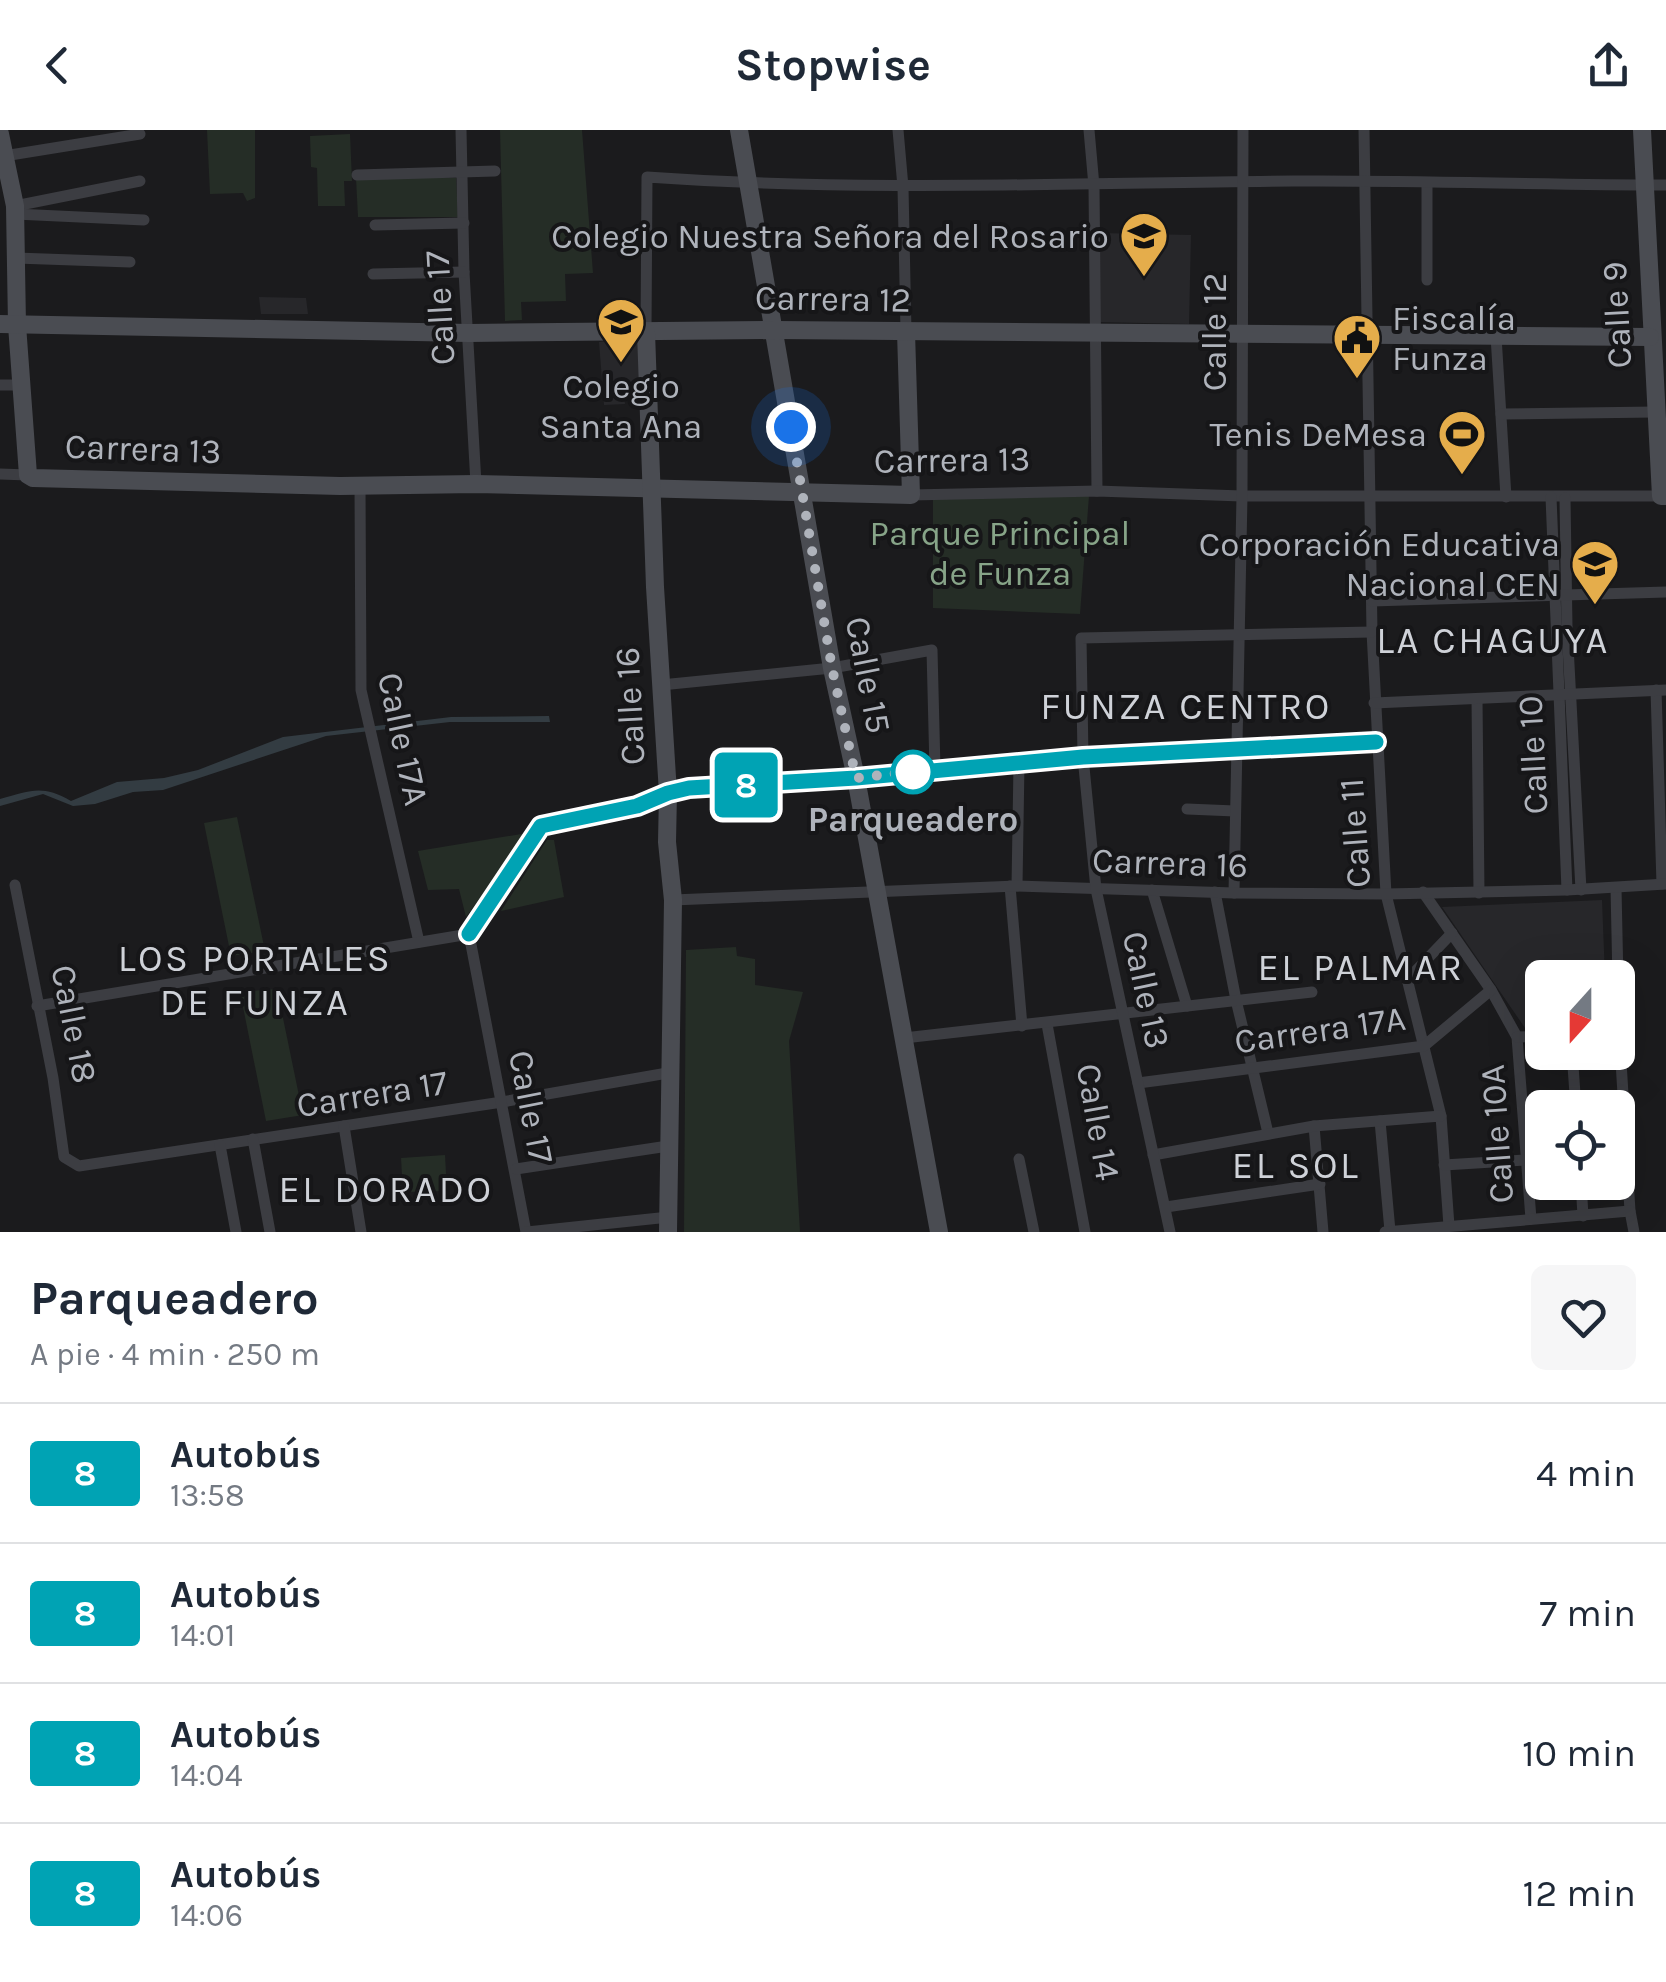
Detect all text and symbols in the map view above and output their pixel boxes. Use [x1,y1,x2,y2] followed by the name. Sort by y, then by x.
[30,38,85,93] icon: back
[1581,38,1636,93] icon: share
[735,39,931,91] text: Stopwise
[1118,210,1170,278] school or university icon: Colegio Nuestra Señora del Rosario
[551,216,1109,257] place label: Colegio Nuestra Señora del Rosario
[417,250,463,366] street label: Calle 17
[1594,261,1640,369] street label: Calle 9
[1194,273,1235,391] street label: Calle 12
[755,277,911,321] street label: Carrera 12
[595,296,647,364] school or university icon: Colegio Santa Ana
[1392,298,1516,379] place label: Fiscalía Funza
[1331,312,1383,380] public building icon: Fiscalía Funza
[540,366,702,447] place label: Colegio Santa Ana
[766,402,816,452] your location
[1436,408,1488,476] sports icon: Tenis DeMesa
[1210,414,1427,455] place label: Tenis DeMesa
[64,426,222,472] street label: Carrera 13
[873,438,1031,482] street label: Carrera 13
[870,513,1130,594] park label: Parque Principal de Funza
[1199,524,1560,605] place label: Corporación Educativa Nacional CEN
[1569,538,1621,606] school or university icon: Corporación Educativa Nacional CEN
[837,613,899,737] street label: Calle 15
[1376,618,1610,663] district label: LA CHAGUYA
[606,646,654,766] street label: Calle 16
[369,669,437,809] street label: Calle 17A
[1040,684,1332,729] district label: FUNZA CENTRO
[1509,695,1557,815] street label: Calle 10
[892,751,934,793] marker: Parqueadero
[714,752,778,818] line badge: 8
[735,765,757,806] text: 8
[1331,777,1379,889] street label: Calle 11
[808,799,1018,841] place label: Parqueadero
[1091,840,1249,886] street label: Carrera 16
[1114,928,1178,1052] street label: Calle 13
[118,936,392,1025] district label: LOS PORTALES DE FUNZA
[1257,945,1465,990] district label: EL PALMAR
[1525,960,1635,1070] north arrow
[1525,960,1635,1200] map controls
[42,961,106,1087] street label: Calle 18
[1232,998,1408,1062] street label: Carrera 17A
[500,1047,562,1167] street label: Calle 17
[1068,1060,1128,1184] street label: Calle 14
[294,1062,450,1126] street label: Carrera 17
[1472,1063,1522,1205] street label: Calle 10A
[1525,1090,1635,1200] button: locate
[1232,1143,1360,1188] district label: EL SOL
[279,1167,493,1212] district label: EL DORADO
[1531,1265,1636,1370] button: heart
[30,1270,319,1326] text: Parqueadero
[30,1336,320,1373] text: A pie · 4 min · 250 m
[170,1432,321,1477] text: Autobús
[1536,1451,1636,1496] text: 4 min
[74,1453,96,1494] text: 8
[170,1477,245,1514] text: 13:58
[170,1572,321,1617] text: Autobús
[1539,1591,1636,1636] text: 7 min
[74,1593,96,1634] text: 8
[170,1617,235,1654] text: 14:01
[170,1712,321,1757] text: Autobús
[1522,1731,1636,1776] text: 10 min
[74,1733,96,1774] text: 8
[170,1757,243,1794] text: 14:04
[170,1852,321,1897] text: Autobús
[1523,1871,1636,1916] text: 12 min
[74,1873,96,1914] text: 8
[170,1897,243,1934] text: 14:06

